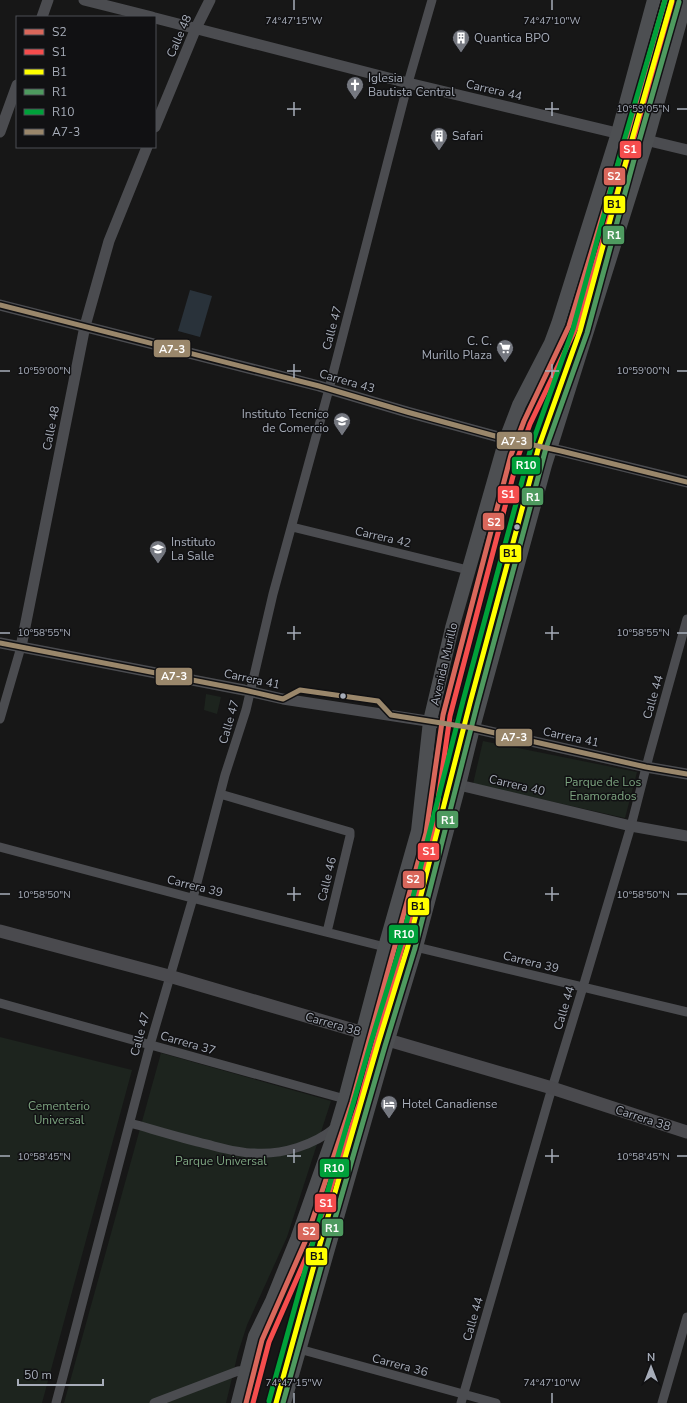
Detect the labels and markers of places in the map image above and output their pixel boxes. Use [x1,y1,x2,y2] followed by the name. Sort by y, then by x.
[451,28,471,53] building icon: Quantica BPO
[474,30,550,46] place label: Quantica BPO
[368,70,455,100] place label: Iglesia Bautista Central
[345,75,365,100] church icon: Iglesia Bautista Central
[429,126,449,151] building icon: Safari
[452,128,483,144] place label: Safari
[422,333,492,363] place label: C. C. Murillo Plaza
[495,338,515,363] supermarket icon: C. C. Murillo Plaza
[242,406,329,436] place label: Instituto Tecnico de Comercio
[332,411,352,436] school or university icon: Instituto Tecnico de Comercio
[512,522,522,532] unlabelled marker
[171,534,216,564] place label: Instituto La Salle
[148,539,168,564] school or university icon: Instituto La Salle
[338,691,348,701] unlabelled marker
[379,1094,399,1119] hotel icon: Hotel Canadiense
[402,1096,497,1112] place label: Hotel Canadiense

